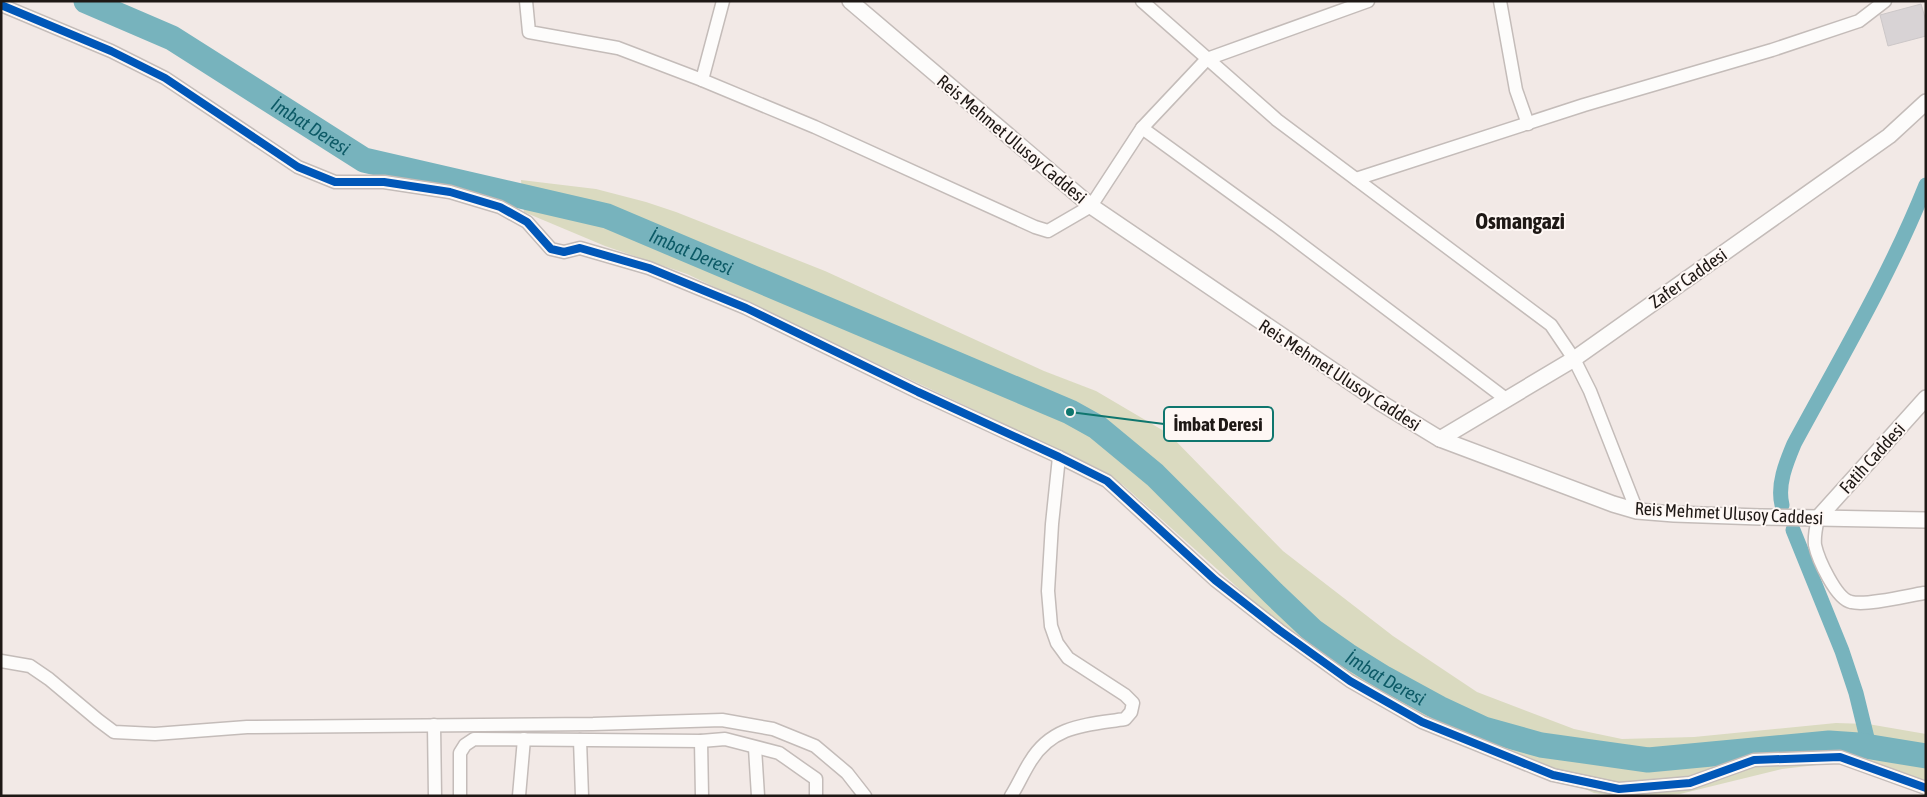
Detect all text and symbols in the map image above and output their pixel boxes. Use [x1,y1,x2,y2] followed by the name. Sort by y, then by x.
[933,70,1091,208] street label: Reis Mehmet Ulusoy Caddesi
[267,93,354,159] water label: İmbat Deresi
[1475,208,1565,234] district label: Osmangazi
[646,224,736,279] water label: İmbat Deresi
[1645,244,1731,312] street label: Zafer Caddesi
[1255,315,1425,435] street label: Reis Mehmet Ulusoy Caddesi
[1164,407,1273,441] callout: İmbat Deresi
[1173,413,1263,435] text: İmbat Deresi
[1835,418,1909,498] street label: Fatih Caddesi
[1634,498,1824,528] street label: Reis Mehmet Ulusoy Caddesi
[1342,646,1429,710] water label: İmbat Deresi

